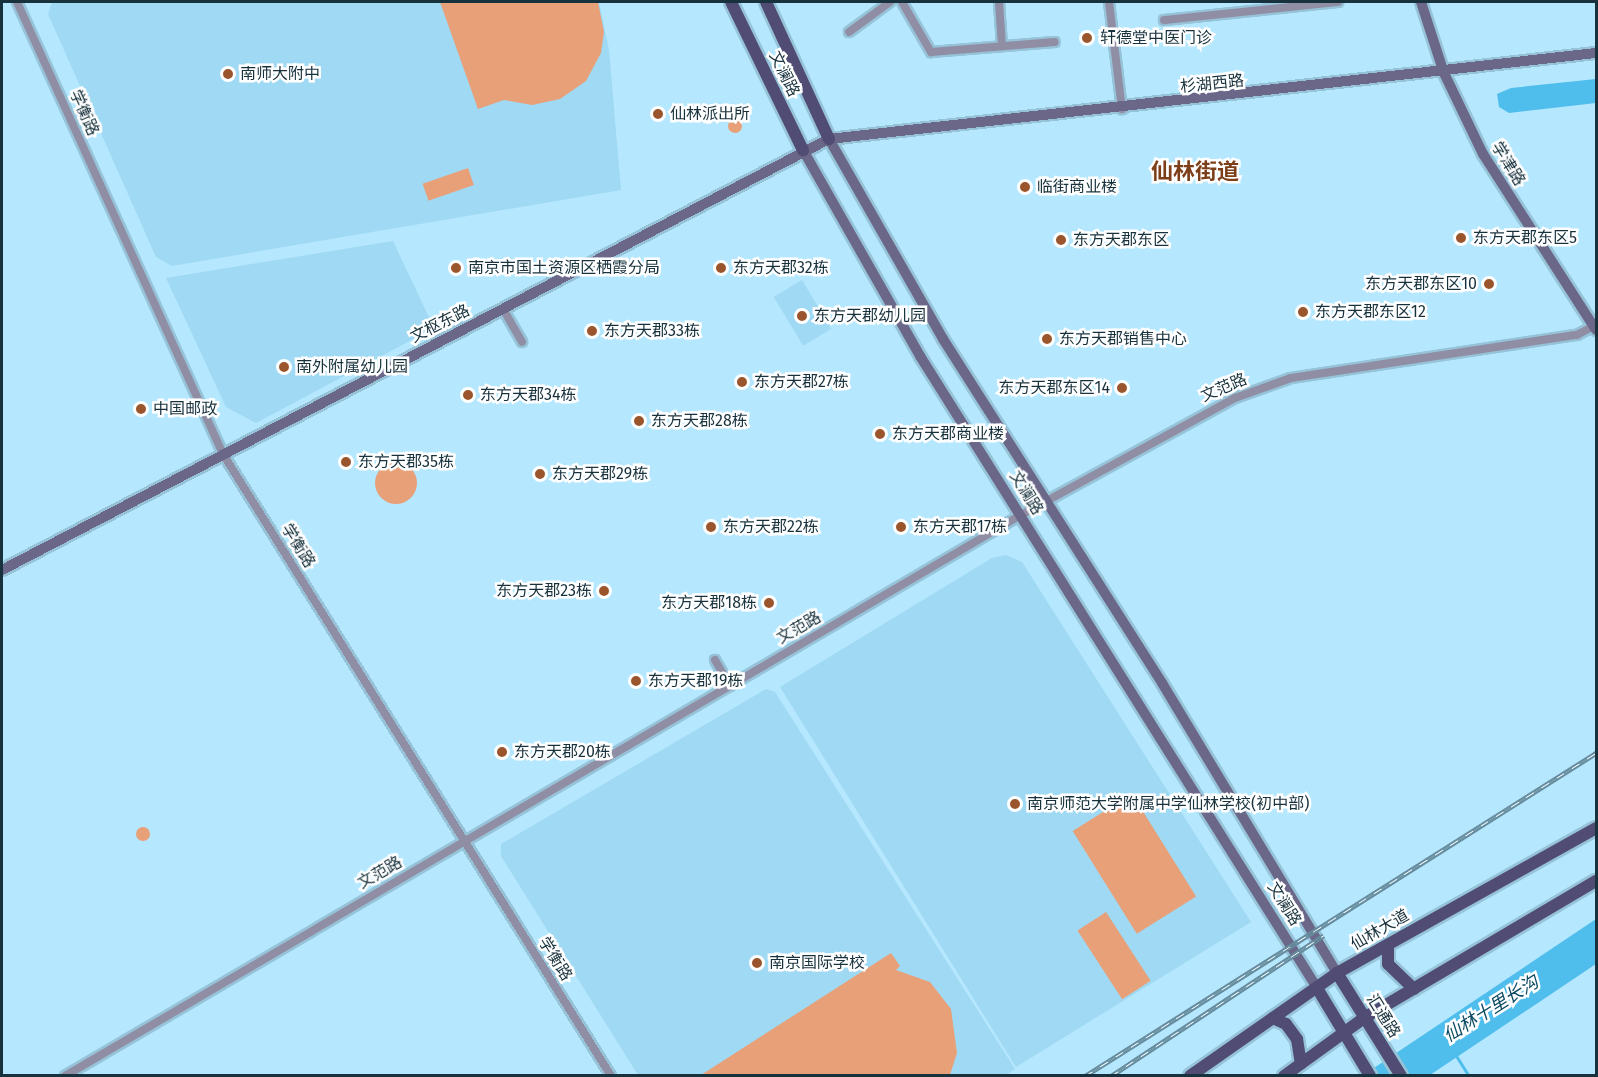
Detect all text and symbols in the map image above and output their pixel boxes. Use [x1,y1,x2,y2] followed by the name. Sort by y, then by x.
[1100,28,1212,48] place label: 轩德堂中医门诊
[1078,29,1096,47] marker: 轩德堂中医门诊
[765,48,803,100] street label: 文澜路
[240,64,320,84] place label: 南师大附中
[221,67,235,81] marker: 南师大附中
[1179,71,1245,97] street label: 杉湖西路
[65,87,103,139] street label: 学衡路
[670,104,750,124] place label: 仙林派出所
[651,107,665,121] marker: 仙林派出所
[1487,139,1529,189] street label: 学津路
[1151,159,1239,185] district label: 仙林街道
[1037,177,1117,197] place label: 临街商业楼
[1018,180,1032,194] marker: 临街商业楼
[1473,228,1577,248] place label: 东方天郡东区5
[1073,230,1169,250] place label: 东方天郡东区
[1454,231,1468,245] marker: 东方天郡东区5
[1054,233,1068,247] marker: 东方天郡东区
[468,258,660,278] place label: 南京市国土资源区栖霞分局
[733,258,829,278] place label: 东方天郡32栋
[449,261,463,275] marker: 南京市国土资源区栖霞分局
[714,261,728,275] marker: 东方天郡32栋
[1365,274,1477,294] place label: 东方天郡东区10
[1482,277,1496,291] marker: 东方天郡东区10
[407,301,473,347] street label: 文枢东路
[1315,302,1426,322] place label: 东方天郡东区12
[1296,305,1310,319] marker: 东方天郡东区12
[814,306,926,326] place label: 东方天郡幼儿园
[795,309,809,323] marker: 东方天郡幼儿园
[604,321,700,341] place label: 东方天郡33栋
[585,324,599,338] marker: 东方天郡33栋
[1059,329,1187,349] place label: 东方天郡销售中心
[1040,332,1054,346] marker: 东方天郡销售中心
[296,357,408,377] place label: 南外附属幼儿园
[277,360,291,374] marker: 南外附属幼儿园
[1198,370,1250,406] street label: 文范路
[754,372,849,392] place label: 东方天郡27栋
[735,375,749,389] marker: 东方天郡27栋
[999,378,1110,398] place label: 东方天郡东区14
[1115,381,1129,395] marker: 东方天郡东区14
[480,385,576,405] place label: 东方天郡34栋
[461,388,475,402] marker: 东方天郡34栋
[153,399,217,419] place label: 中国邮政
[134,402,148,416] marker: 中国邮政
[651,411,748,431] place label: 东方天郡28栋
[632,414,646,428] marker: 东方天郡28栋
[892,424,1004,444] place label: 东方天郡商业楼
[873,427,887,441] marker: 东方天郡商业楼
[358,452,454,472] place label: 东方天郡35栋
[339,455,353,469] marker: 东方天郡35栋
[552,464,648,484] place label: 东方天郡29栋
[533,467,547,481] marker: 东方天郡29栋
[1005,468,1047,518] street label: 文澜路
[723,517,819,537] place label: 东方天郡22栋
[913,517,1007,537] place label: 东方天郡17栋
[704,520,718,534] marker: 东方天郡22栋
[894,520,908,534] marker: 东方天郡17栋
[277,521,319,571] street label: 学衡路
[496,581,592,601] place label: 东方天郡23栋
[597,584,611,598] marker: 东方天郡23栋
[661,593,757,613] place label: 东方天郡18栋
[762,596,776,610] marker: 东方天郡18栋
[773,608,825,648] street label: 文范路
[648,671,743,691] place label: 东方天郡19栋
[629,674,643,688] marker: 东方天郡19栋
[514,742,611,762] place label: 东方天郡20栋
[495,745,509,759] marker: 东方天郡20栋
[1027,794,1309,814] place label: 南京师范大学附属中学仙林学校(初中部)
[1008,797,1022,811] marker: 南京师范大学附属中学仙林学校(初中部)
[354,853,406,893] street label: 文范路
[1263,879,1305,929] street label: 文澜路
[1347,906,1413,954] street label: 仙林大道
[534,934,576,984] street label: 学衡路
[769,953,865,973] place label: 南京国际学校
[750,956,764,970] marker: 南京国际学校
[1439,971,1543,1047] water label: 仙林十里长沟
[1362,991,1404,1041] street label: 汇通路

